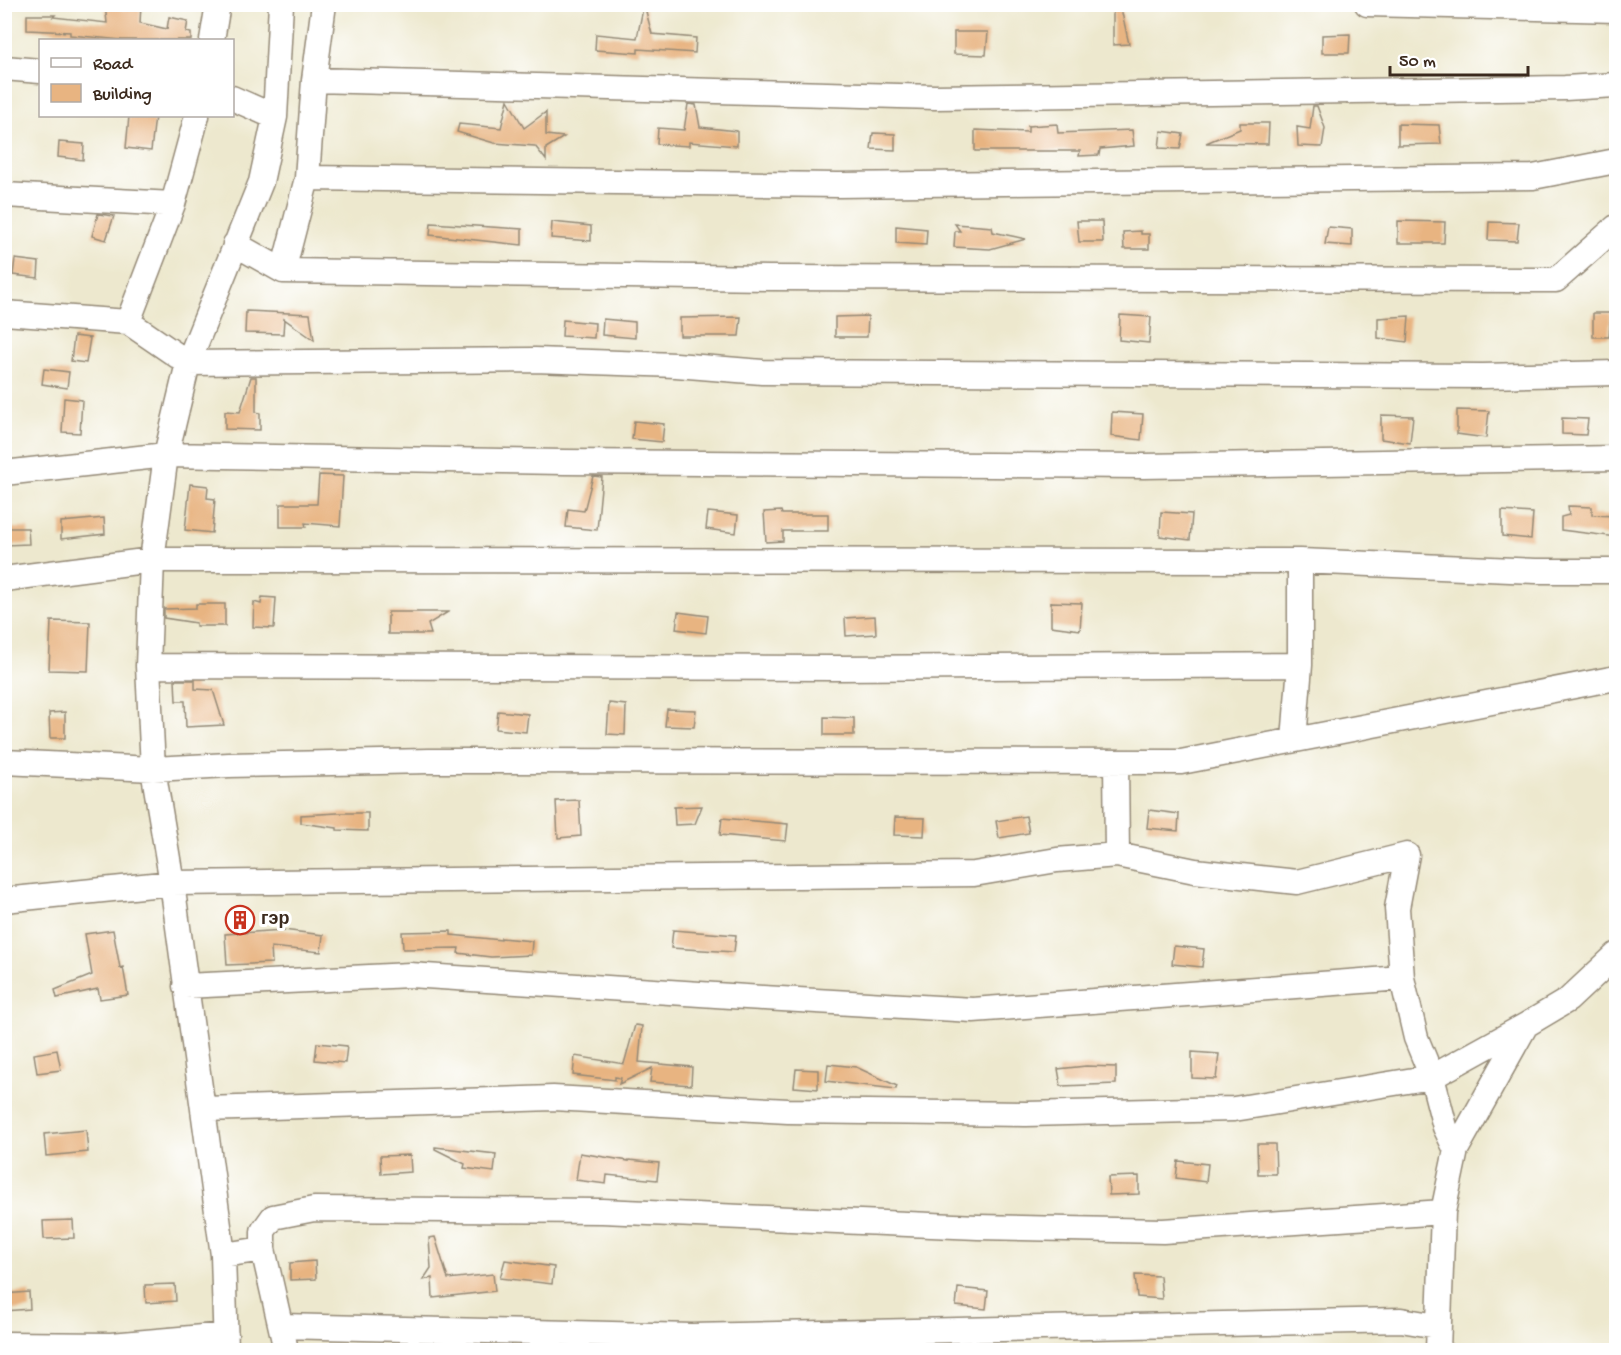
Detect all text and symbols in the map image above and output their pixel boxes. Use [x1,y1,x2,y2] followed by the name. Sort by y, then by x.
[39,39,234,117] legend
[1390,39,1528,77] scale bar
[1399,52,1436,73] text: 50 m
[93,55,134,76] text: Road
[92,85,152,106] text: Building
[224,904,256,936] building icon: гэр
[261,910,289,931] place label: гэр

